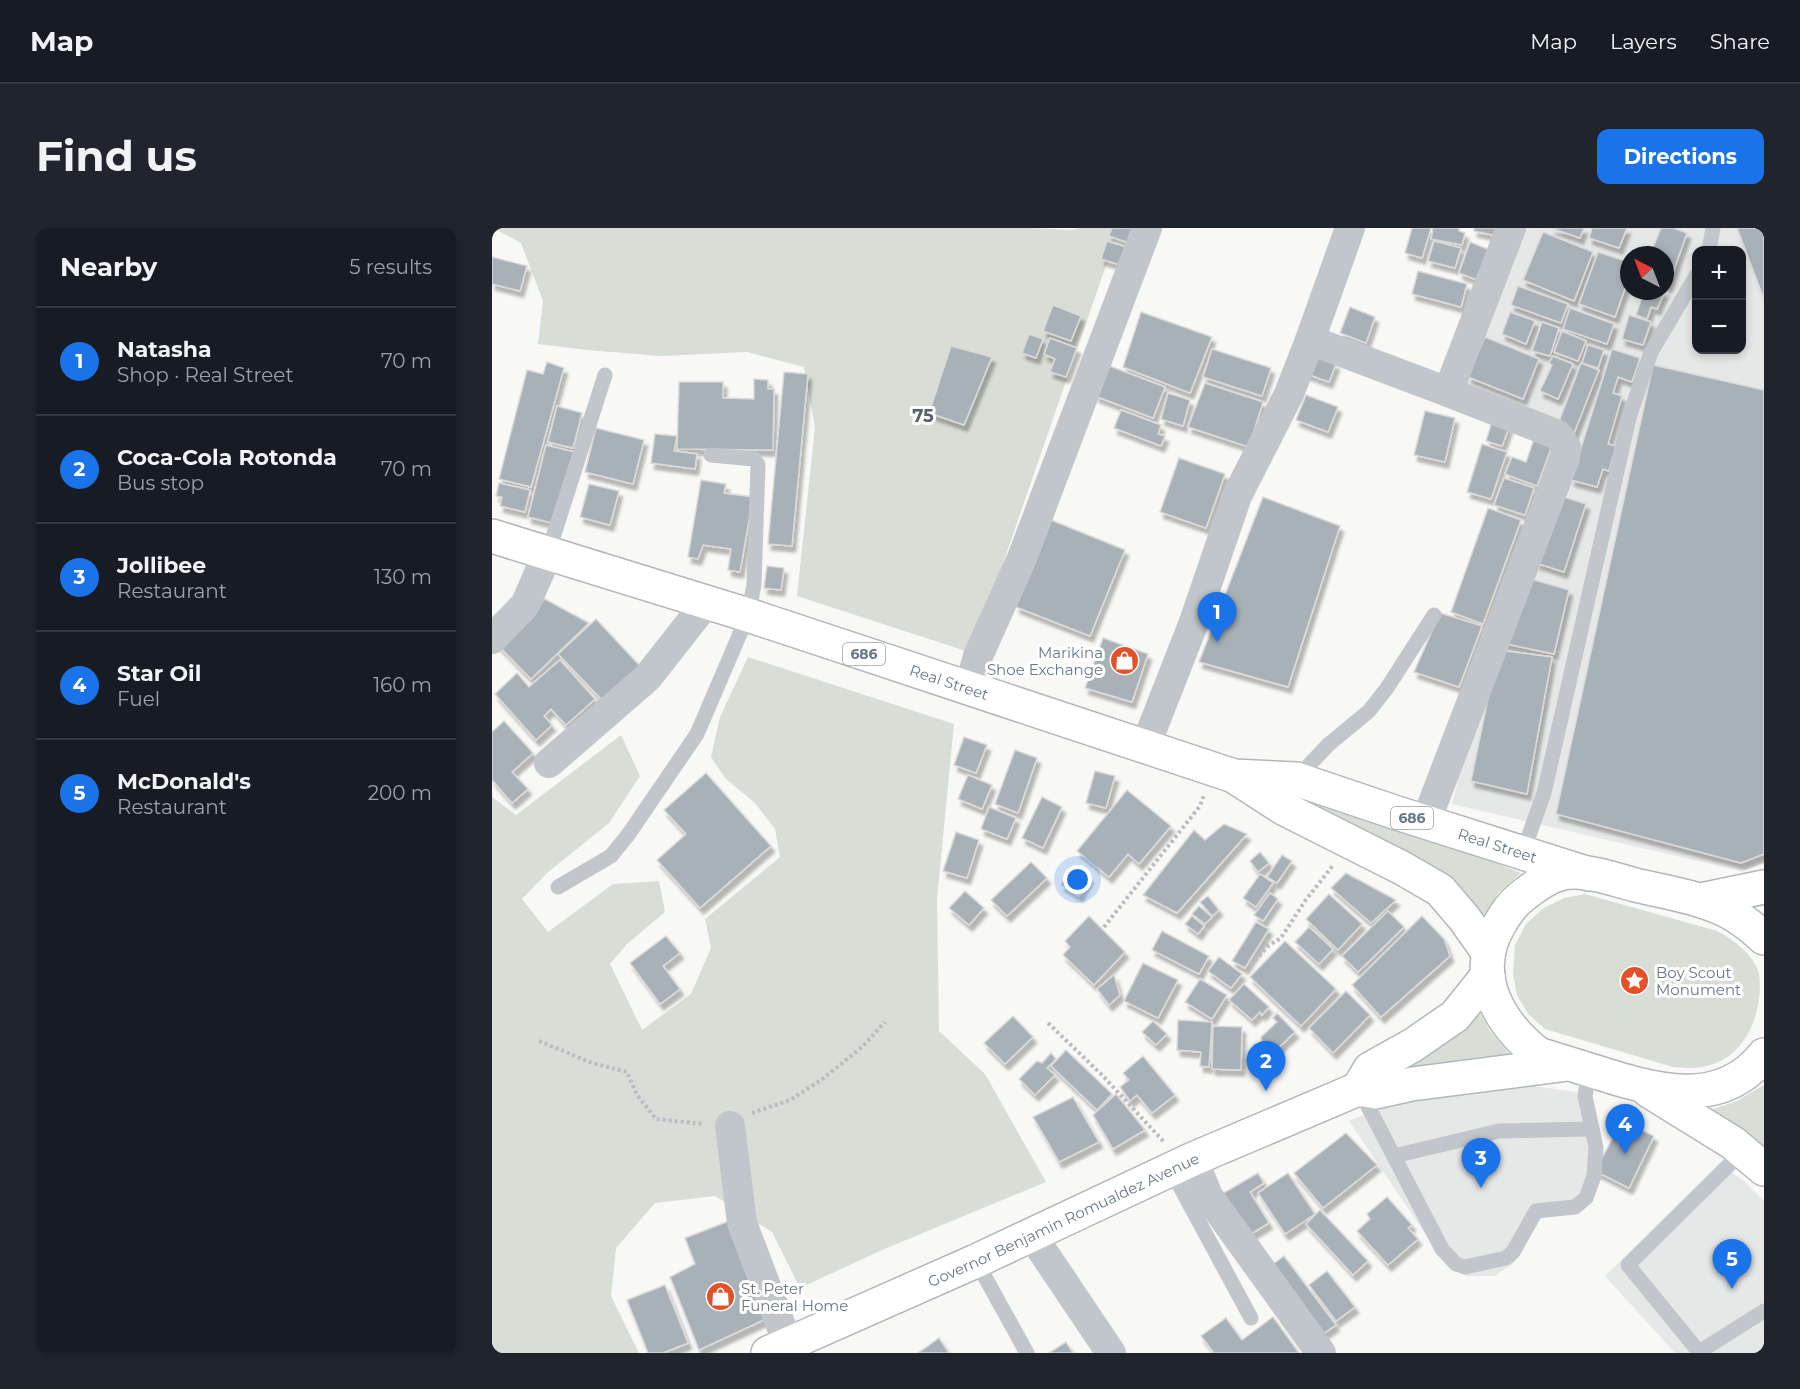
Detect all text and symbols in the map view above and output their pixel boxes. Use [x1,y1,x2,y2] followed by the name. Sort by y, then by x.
[30,24,93,58] text: Map
[1530,29,1577,54] text: Map
[1610,29,1677,54] text: Layers
[1710,29,1770,54] text: Share
[1597,129,1764,184] button: Directions
[36,130,197,182] text: Find us
[1620,246,1674,300] north arrow
[1692,246,1746,354] map controls
[1692,246,1746,300] button: +
[60,251,157,283] text: Nearby
[349,255,432,279] text: 5 results
[1692,300,1746,354] button: −
[117,336,212,363] text: Natasha
[76,349,83,373] text: 1
[381,349,432,373] text: 70 m
[117,363,294,387] text: Shop · Real Street
[912,405,934,427] district label: 75
[117,444,337,471] text: Coca-Cola Rotonda
[74,457,85,481] text: 2
[381,457,432,481] text: 70 m
[117,471,204,495] text: Bus stop
[117,552,206,579] text: Jollibee
[74,565,85,589] text: 3
[374,565,432,589] text: 130 m
[117,579,227,603] text: Restaurant
[1198,592,1236,642] pin: 1
[843,643,885,665] road number: 686
[987,643,1103,679] place label: Marikina Shoe Exchange
[1108,645,1140,677] shop icon: Marikina Shoe Exchange
[117,660,201,687] text: Star Oil
[907,660,991,704] street label: Real Street
[73,673,86,697] text: 4
[373,673,432,697] text: 160 m
[117,687,160,711] text: Fuel
[117,768,251,795] text: McDonald's
[74,781,85,805] text: 5
[368,781,432,805] text: 200 m
[117,795,227,819] text: Restaurant
[1391,807,1433,829] road number: 686
[1456,823,1539,866] street label: Real Street
[1063,865,1092,894] your location
[1656,963,1741,999] place label: Boy Scout Monument
[1619,965,1651,997] place icon: Boy Scout Monument
[1246,1042,1286,1091] pin: 2
[1606,1104,1644,1154] pin: 4
[1462,1138,1500,1188] pin: 3
[925,1148,1202,1291] street label: Governor Benjamin Romualdez Avenue
[1712,1240,1752,1289] pin: 5
[741,1279,848,1315] place label: St. Peter Funeral Home
[704,1281,736,1313] shop icon: St. Peter Funeral Home

